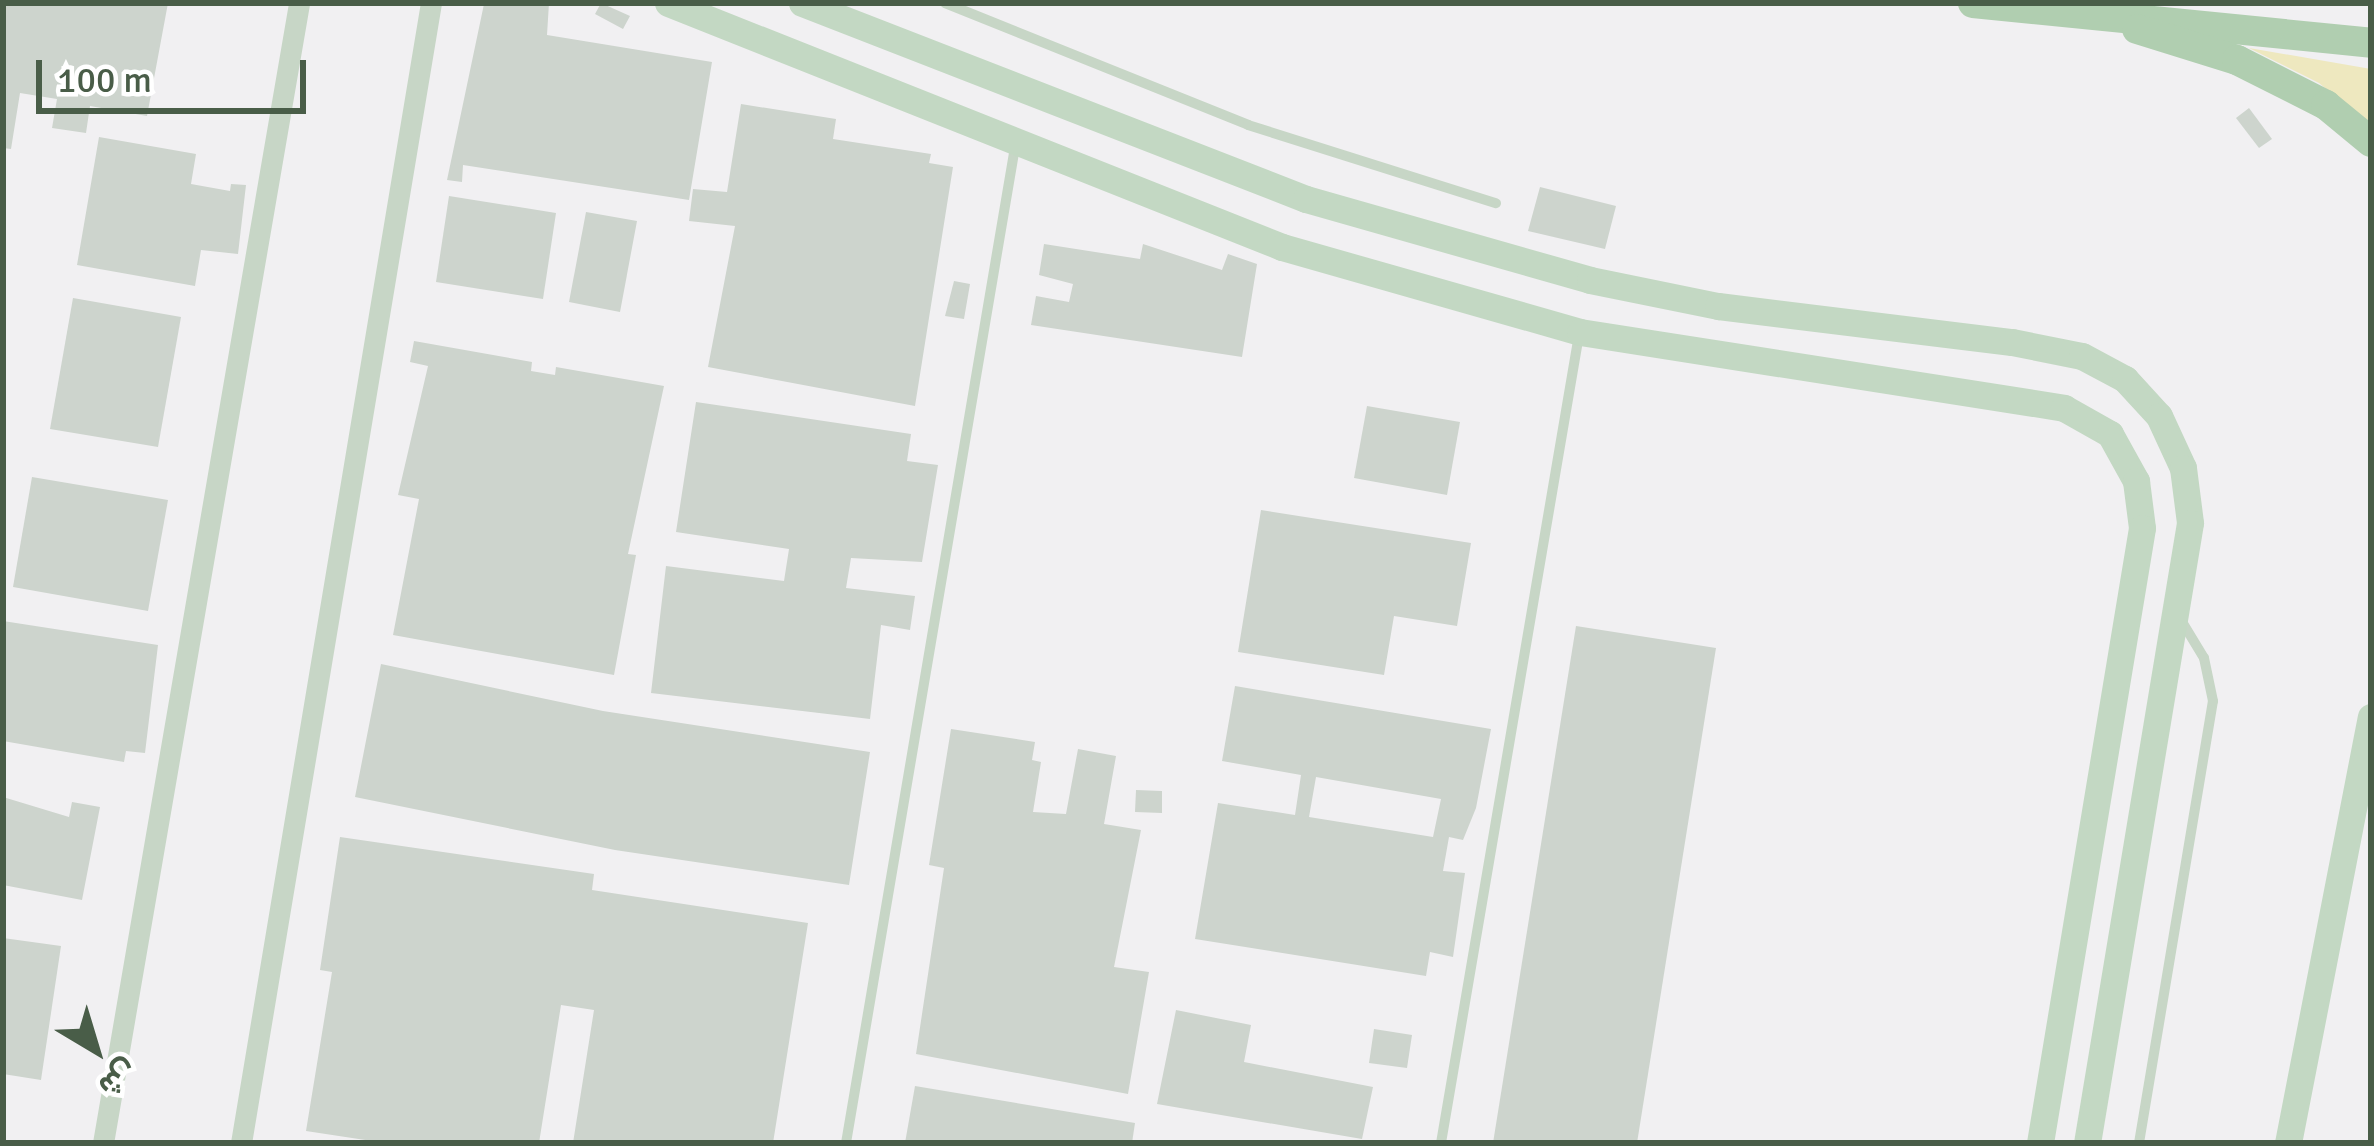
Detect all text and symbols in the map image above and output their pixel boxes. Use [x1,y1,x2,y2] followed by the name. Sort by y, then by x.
[42,36,312,110] scale bar
[57,58,152,103] text: 100 m
[36,990,156,1110] north arrow
[90,1050,147,1107] text: ش

